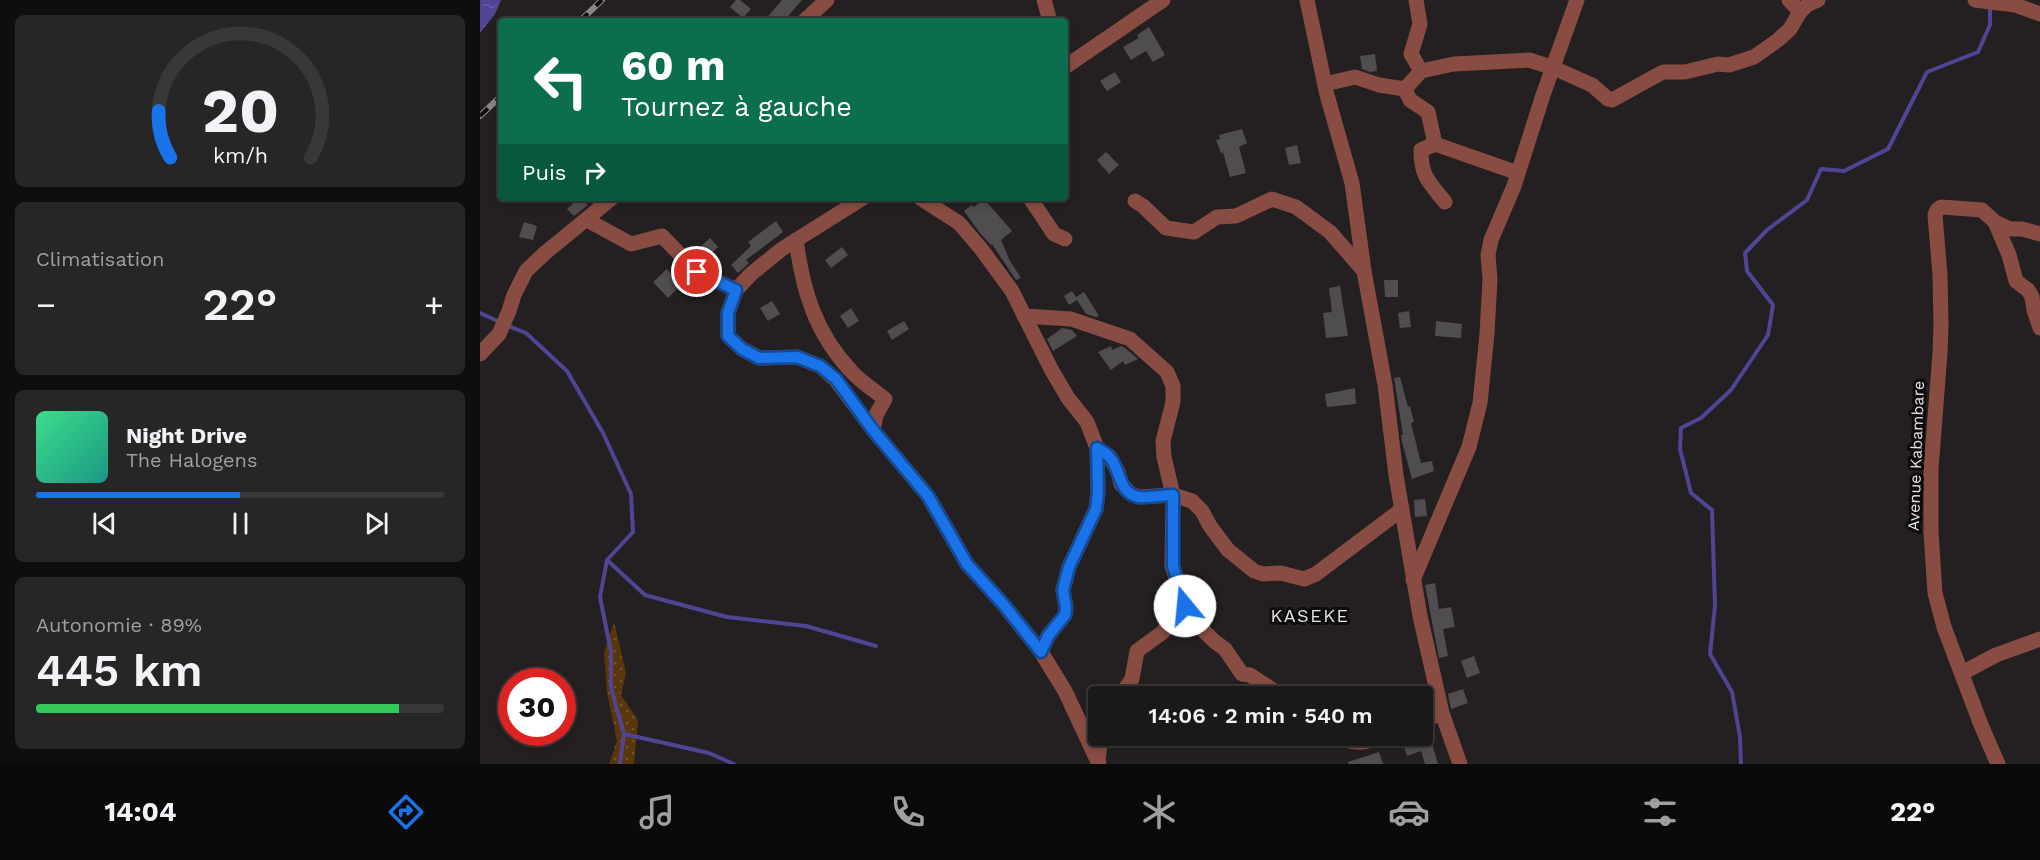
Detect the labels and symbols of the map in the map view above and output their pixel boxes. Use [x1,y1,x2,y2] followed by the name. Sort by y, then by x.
[671,246,722,297] pin
[1904,381,1928,531] street label: Avenue Kabambare
[1153,574,1217,638] position arrow
[1271,605,1349,626] district label: KASEKE
[498,668,576,746] speed limit sign: 30

